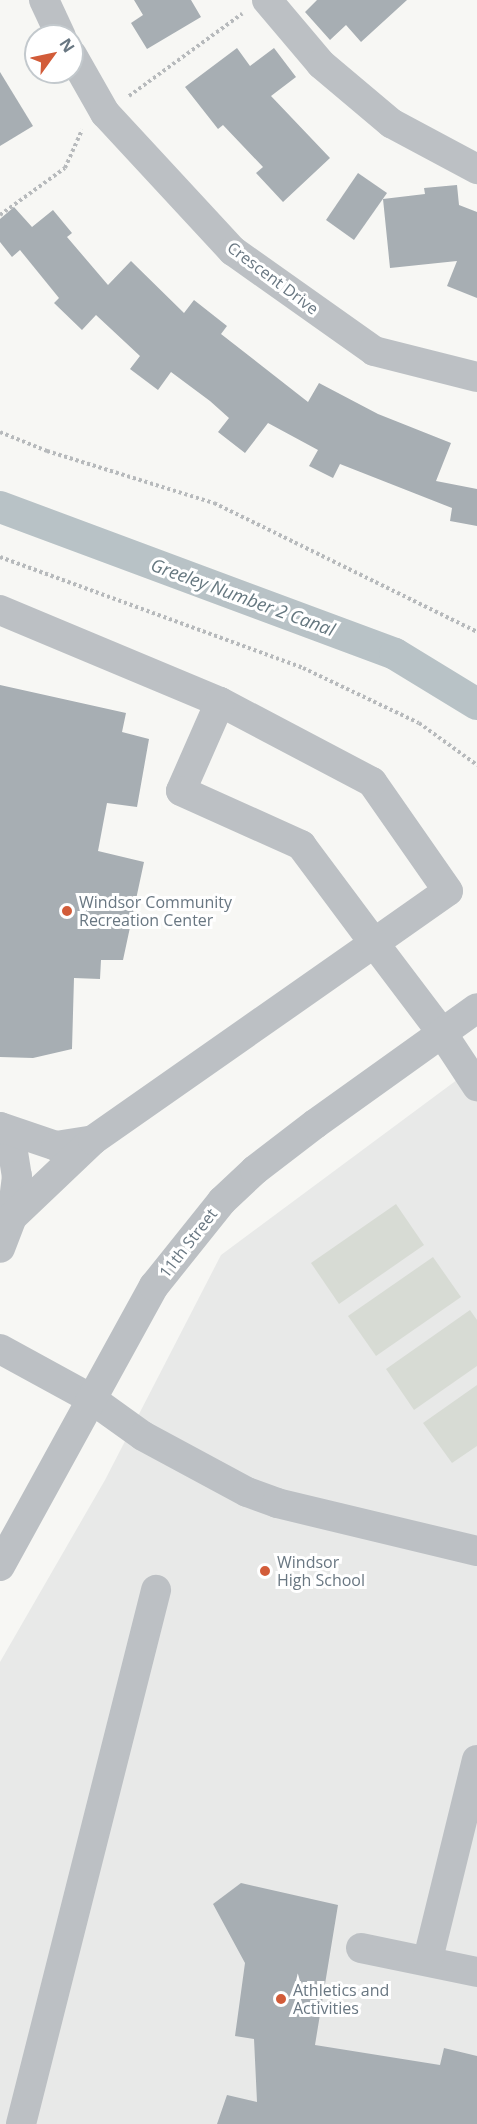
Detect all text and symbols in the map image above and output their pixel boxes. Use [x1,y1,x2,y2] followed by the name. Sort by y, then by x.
[24,24,84,84] north arrow
[55,34,80,57] text: N
[224,238,322,318] street label: Crescent Drive
[148,554,338,640] water label: Greeley Number 2 Canal
[79,892,232,930] place label: Windsor Community Recreation Center
[60,904,74,918] marker: Windsor Community Recreation Center
[155,1205,221,1281] street label: 11th Street
[277,1552,365,1590] place label: Windsor High School
[258,1564,272,1578] marker: Windsor High School
[293,1980,389,2018] place label: Athletics and Activities
[274,1992,288,2006] marker: Athletics and Activities

